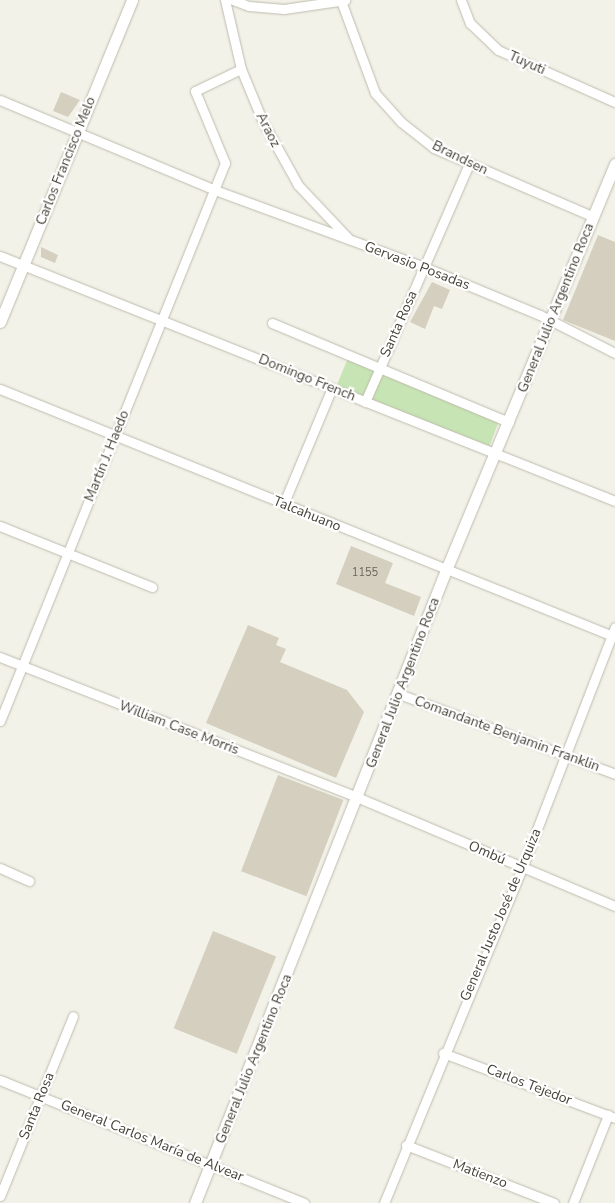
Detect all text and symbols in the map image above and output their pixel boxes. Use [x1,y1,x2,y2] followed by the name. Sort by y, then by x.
[506,48,548,78] street label: Tuyuti
[33,94,99,228] street label: Carlos Francisco Melo
[252,110,284,150] street label: Araoz
[429,137,491,179] street label: Brandsen
[514,221,598,395] street label: General Julio Argentino Roca
[362,238,472,294] street label: Gervasio Posadas
[377,288,421,360] street label: Santa Rosa
[256,351,358,405] street label: Domingo French
[81,408,133,504] street label: Martín J. Haedo
[271,493,343,535] street label: Talcahuano
[352,566,378,580] house number: 1155
[363,595,443,771] street label: General Julio Argentino Roca
[412,693,602,775] street label: Comandante Benjamin Franklin
[117,697,241,759] street label: William Case Morris
[457,826,545,1004] street label: General Justo José de Urquiza
[466,838,508,868] street label: Ombú
[212,972,296,1146] street label: General Julio Argentino Roca
[484,1061,574,1109] street label: Carlos Tejedor
[16,1070,58,1142] street label: Santa Rosa
[58,1097,246,1185] street label: General Carlos María de Alvear
[450,1156,510,1192] street label: Matienzo

